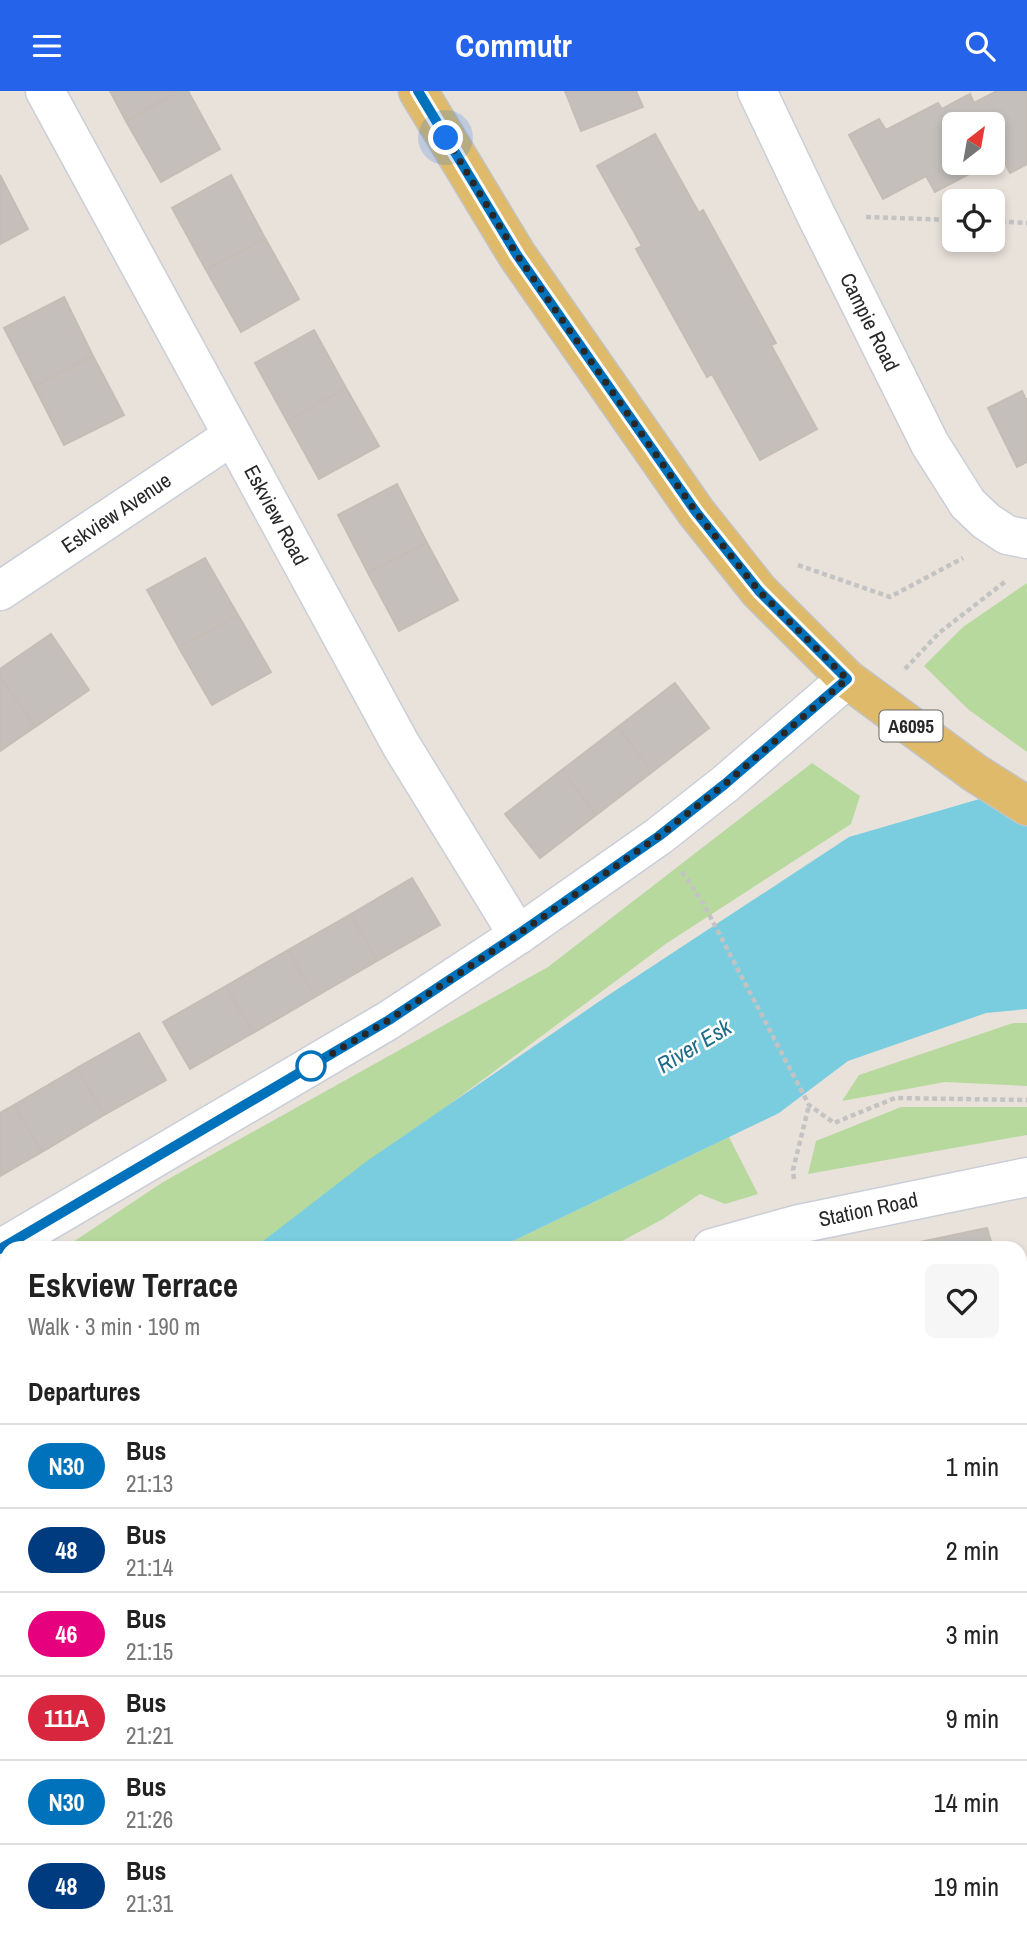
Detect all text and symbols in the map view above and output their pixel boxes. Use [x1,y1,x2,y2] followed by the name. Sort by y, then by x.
[455,24,572,67] text: Commutr
[28,27,66,65] icon: menu
[961,27,999,65] icon: search
[942,112,1004,175] north arrow
[942,112,1005,252] map controls
[428,120,463,155] your location
[942,189,1005,252] button: locate
[833,268,906,376] street label: Campie Road
[237,460,315,570] street label: Eskview Road
[56,466,177,560] street label: Eskview Avenue
[880,711,942,741] road number: A6095
[651,1010,738,1080] water label: River Esk
[296,1051,326,1081] unlabelled marker
[816,1185,920,1234] street label: Station Road
[28,1263,238,1307] text: Eskview Terrace
[925,1264,999,1338] button: heart
[28,1311,200,1342] text: Walk · 3 min · 190 m
[28,1374,141,1409] text: Departures
[126,1433,166,1468] text: Bus
[946,1449,999,1484] text: 1 min
[48,1450,85,1482] text: N30
[126,1468,173,1499] text: 21:13
[126,1517,166,1552] text: Bus
[946,1533,999,1568] text: 2 min
[56,1534,77,1566] text: 48
[126,1552,173,1583] text: 21:14
[126,1601,166,1636] text: Bus
[946,1617,999,1652] text: 3 min
[56,1618,77,1650] text: 46
[126,1636,173,1667] text: 21:15
[126,1685,166,1720] text: Bus
[946,1701,999,1736] text: 9 min
[44,1702,89,1734] text: 111A
[126,1720,173,1751] text: 21:21
[126,1769,166,1804] text: Bus
[934,1785,999,1820] text: 14 min
[48,1786,85,1818] text: N30
[126,1804,173,1835] text: 21:26
[126,1853,166,1888] text: Bus
[934,1869,999,1904] text: 19 min
[56,1870,77,1902] text: 48
[126,1888,173,1919] text: 21:31

